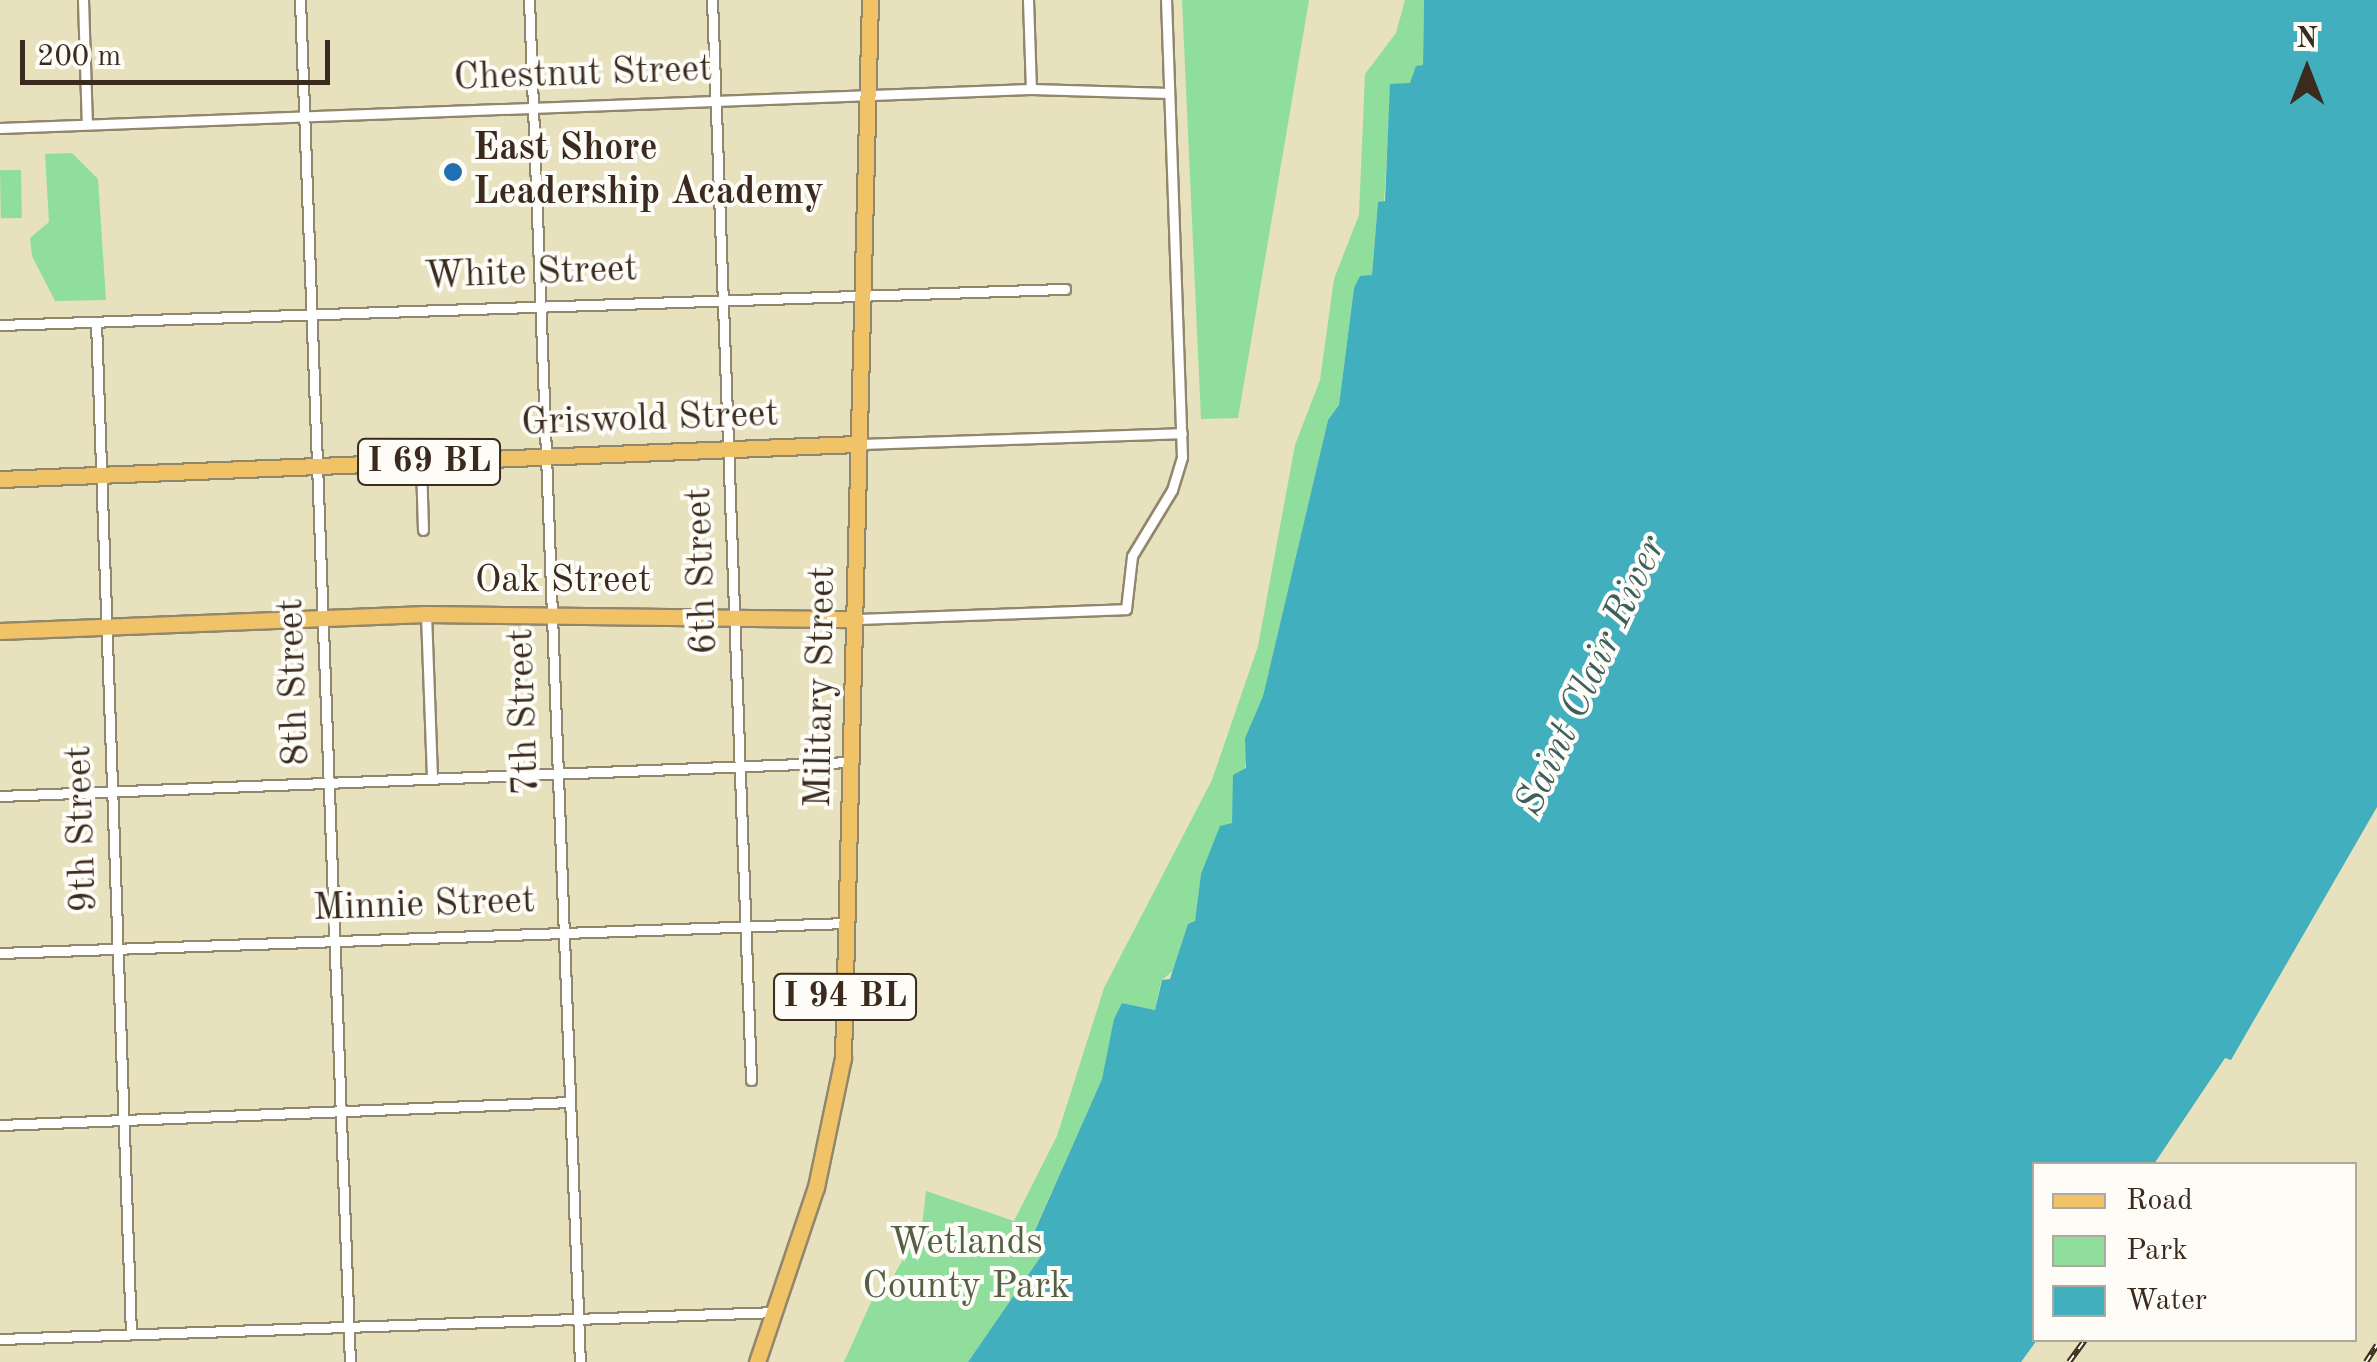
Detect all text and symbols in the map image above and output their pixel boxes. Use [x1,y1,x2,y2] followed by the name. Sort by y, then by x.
[25,20,335,82] scale bar
[2257,20,2357,120] north arrow
[2296,26,2318,54] text: N
[37,42,121,72] text: 200 m
[453,48,713,102] street label: Chestnut Street
[473,127,824,216] place label: East Shore Leadership Academy
[442,161,464,183] marker: East Shore Leadership Academy
[423,247,639,301] street label: White Street
[520,393,780,447] street label: Griswold Street
[356,432,502,492] road number: I 69 BL
[677,487,729,655] street label: 6th Street
[1506,529,1678,823] water label: Saint Clair River
[475,559,651,605] street label: Oak Street
[797,566,847,808] street label: Military Street
[269,598,321,766] street label: 8th Street
[499,628,551,796] street label: 7th Street
[57,745,109,913] street label: 9th Street
[312,879,536,933] street label: Minnie Street
[772,967,918,1027] road number: I 94 BL
[2032,1162,2357,1342] legend
[2126,1186,2193,1216] text: Road
[862,1221,1070,1310] park label: Wetlands County Park
[2126,1236,2188,1266] text: Park
[2126,1286,2207,1316] text: Water

